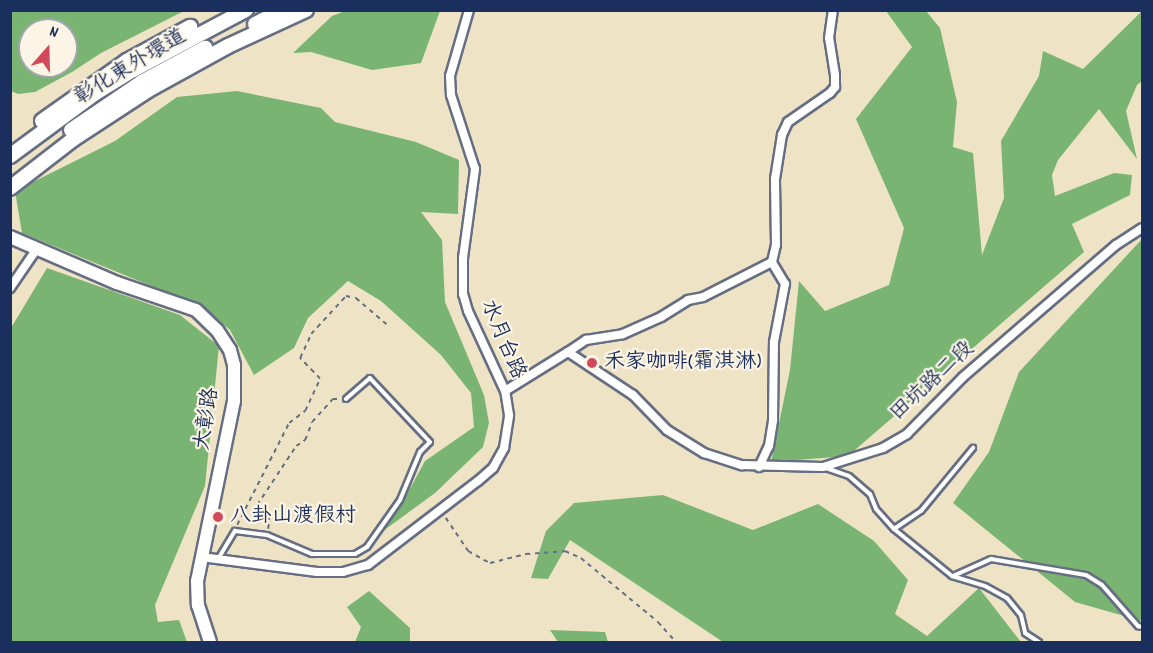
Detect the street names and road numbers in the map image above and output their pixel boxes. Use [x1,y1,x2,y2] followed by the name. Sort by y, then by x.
[71,25,191,111] street label: 彰化東外環道
[474,296,530,384] street label: 水月台路
[886,337,980,427] street label: 田坑路二段
[191,386,225,452] street label: 大彰路

